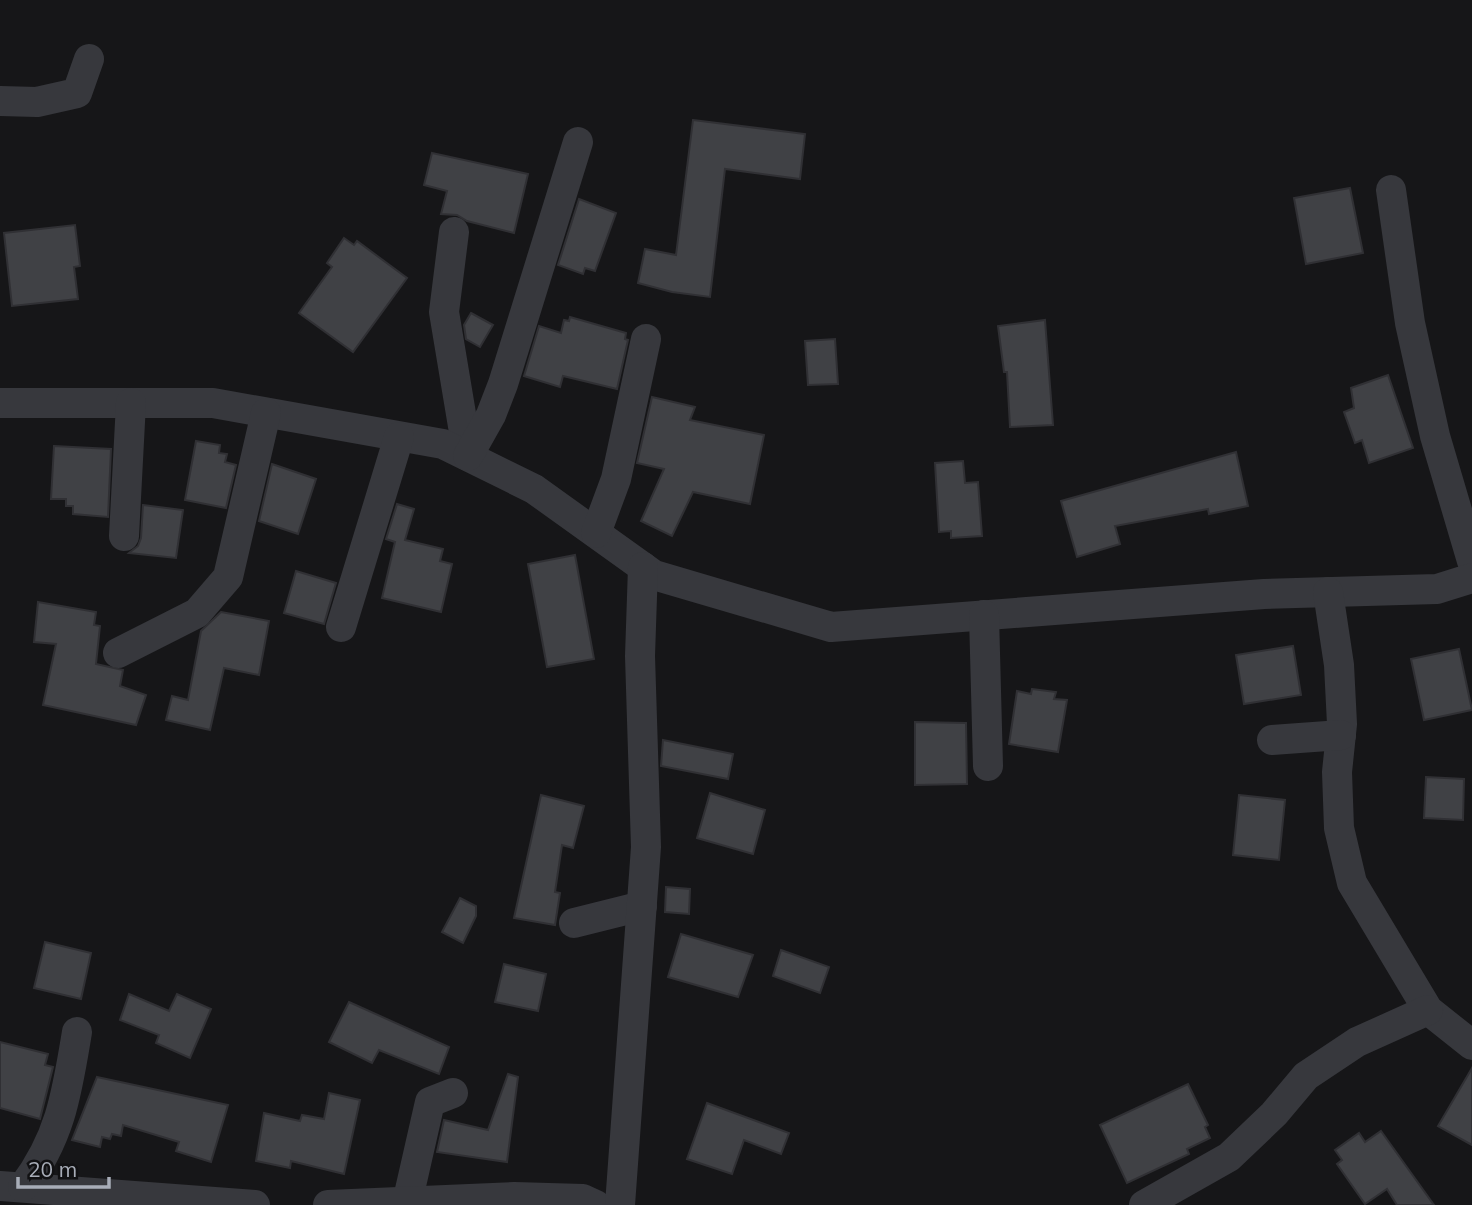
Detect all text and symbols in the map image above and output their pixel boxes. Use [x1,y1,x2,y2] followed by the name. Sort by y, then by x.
[18,1146,108,1190] scale bar
[28,1156,77,1182] text: 20 m

